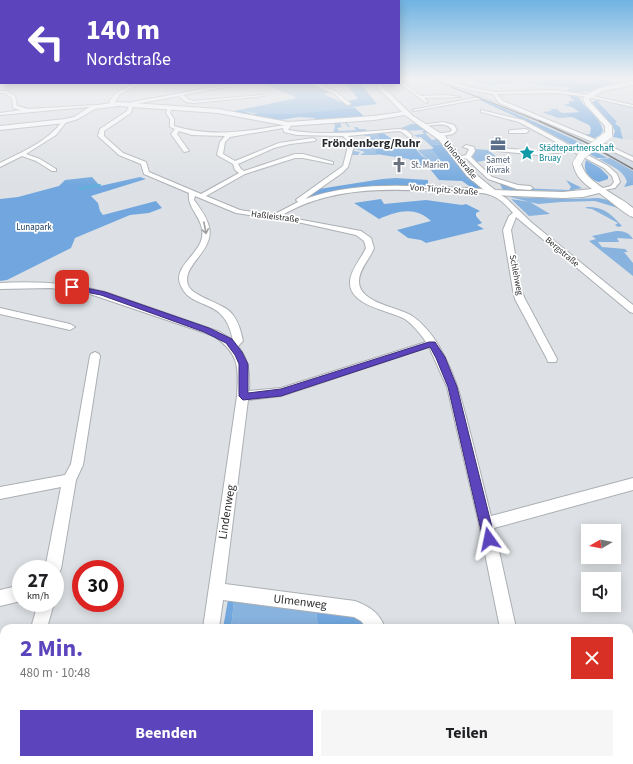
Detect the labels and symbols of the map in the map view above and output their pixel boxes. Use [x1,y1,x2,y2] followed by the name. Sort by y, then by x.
[322,135,420,152] district label: Fröndenberg/Ruhr
[489,135,507,153] office icon: Samet Kivrak
[440,138,480,182] street label: Unionstraße
[539,142,615,165] place label: Städtepartnerschaft Bruay
[518,144,536,162] place icon: Städtepartnerschaft Bruay
[486,154,510,177] place label: Samet Kivrak
[390,156,408,174] church icon: St. Marien
[411,159,449,172] place label: St. Marien
[410,181,479,199] street label: Von-Tirpitz-Straße
[250,208,300,226] street label: Haßleistraße
[16,221,52,234] park label: Lunapark
[201,221,209,234] one-way arrow
[542,234,582,271] street label: Bergstraße
[506,254,526,297] street label: Schlehweg
[55,270,89,304] pin
[214,484,240,540] street label: Lindenweg
[468,518,510,560] position arrow
[581,524,621,564] north arrow
[72,560,124,612] speed limit sign: 30
[272,590,328,614] street label: Ulmenweg

